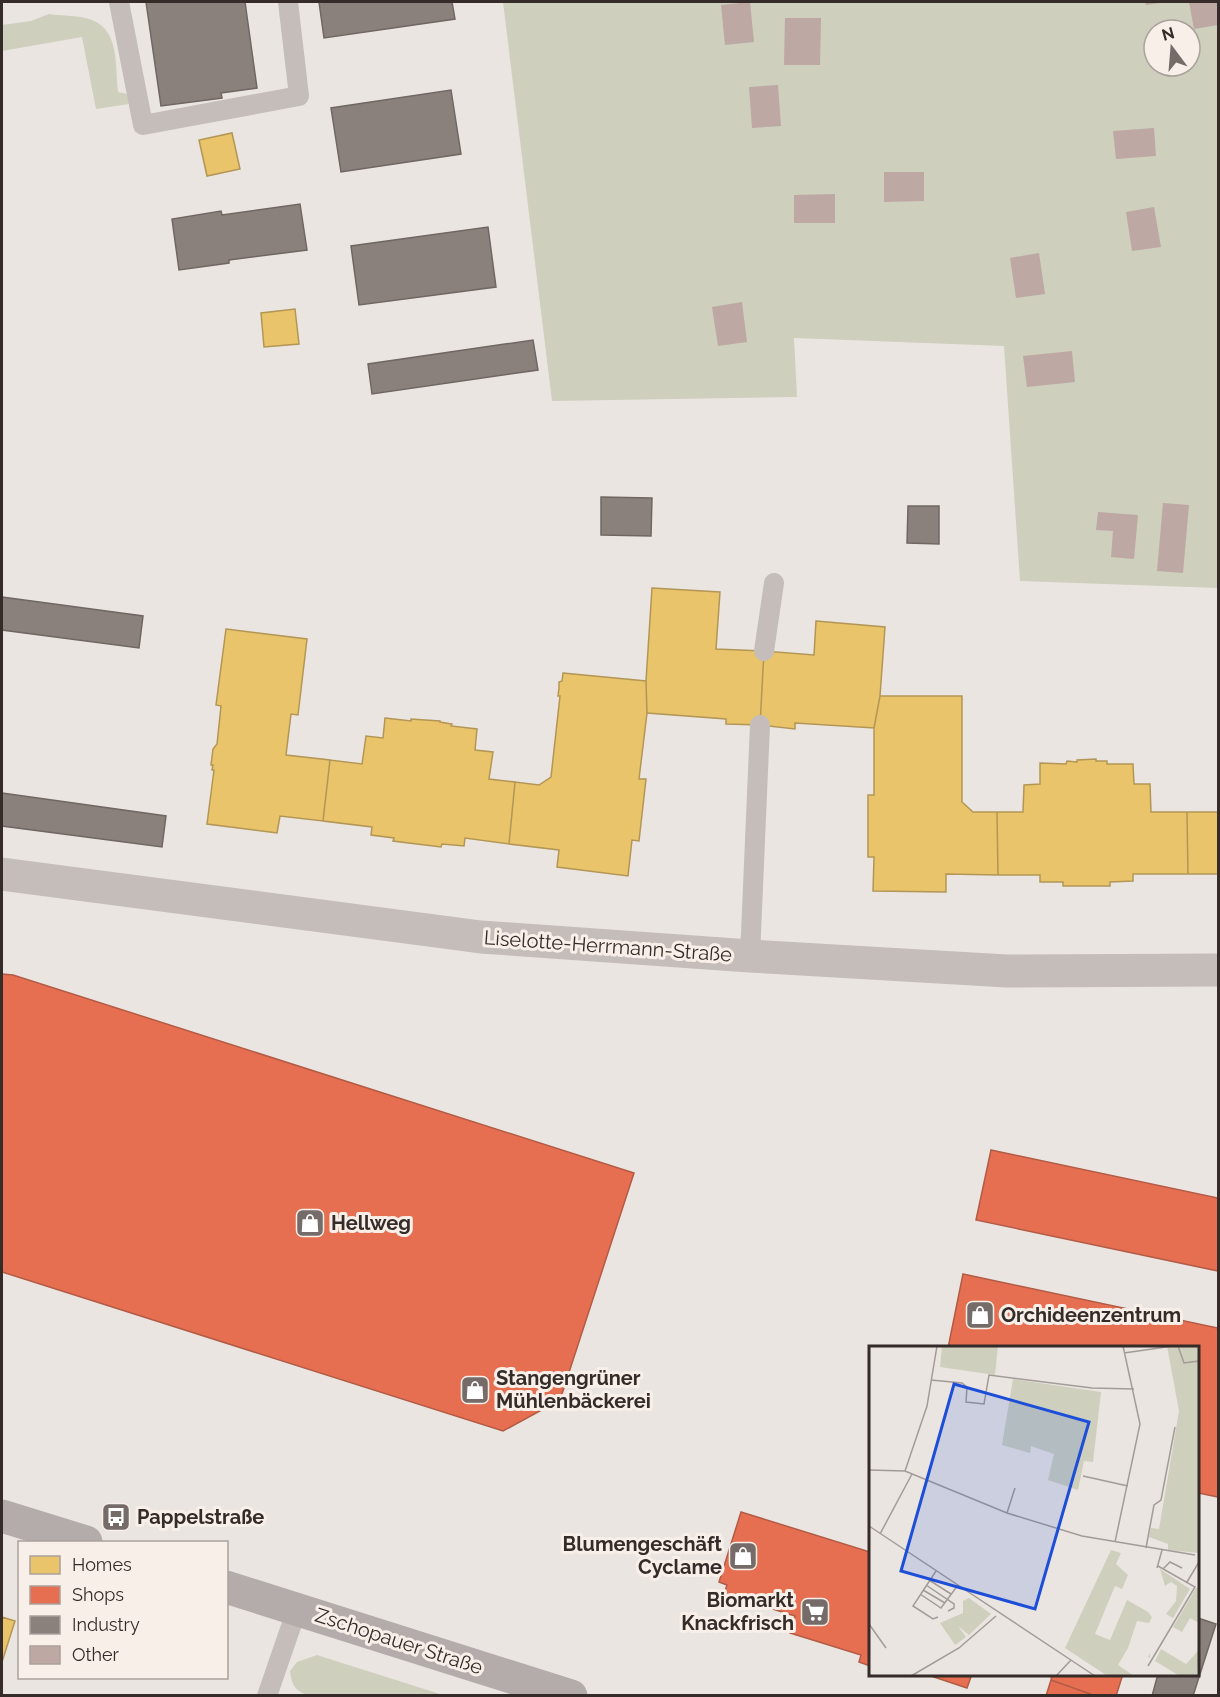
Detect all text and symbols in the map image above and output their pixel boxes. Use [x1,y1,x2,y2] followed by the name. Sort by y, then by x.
[1142,18,1202,78] north arrow
[1160,23,1176,45] text: N
[483,925,733,967] street label: Liselotte-Herrmann-Straße
[294,1207,326,1239] shop icon: Hellweg
[331,1211,411,1235] place label: Hellweg
[964,1299,996,1331] shop icon: Orchideenzentrum
[1001,1303,1181,1327] place label: Orchideenzentrum
[869,1346,1199,1676] inset map
[496,1366,651,1413] place label: Stangengrüner Mühlenbäckerei
[459,1374,491,1406] shop icon: Stangengrüner Mühlenbäckerei
[100,1501,132,1533] bus stop icon: Pappelstraße
[137,1505,264,1529] place label: Pappelstraße
[563,1532,722,1579] place label: Blumengeschäft Cyclame
[727,1540,759,1572] shop icon: Blumengeschäft Cyclame
[18,1541,228,1679] legend
[72,1554,132,1575] text: Homes
[72,1584,124,1605] text: Shops
[681,1588,794,1635] place label: Biomarkt Knackfrisch
[799,1596,831,1628] supermarket icon: Biomarkt Knackfrisch
[312,1603,486,1679] street label: Zschopauer Straße
[72,1614,140,1635] text: Industry
[72,1644,120,1665] text: Other

